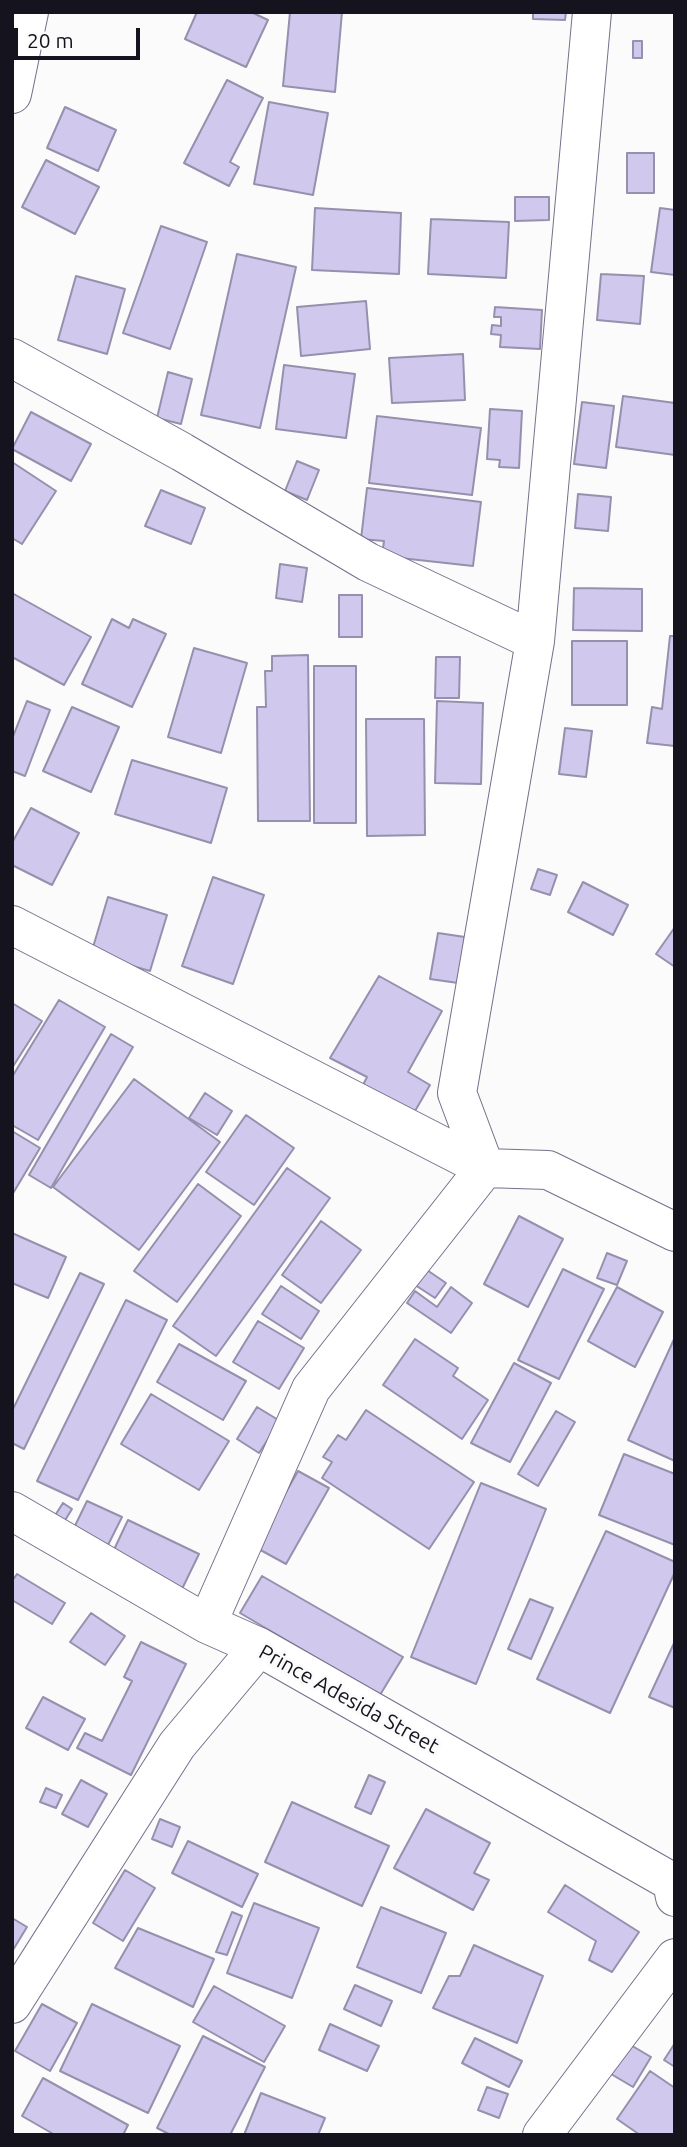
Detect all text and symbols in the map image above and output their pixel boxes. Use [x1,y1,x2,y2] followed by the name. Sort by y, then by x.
[18,14,144,58] scale bar
[27,28,74,52] text: 20 m
[255,1639,443,1759] street label: Prince Adesida Street

